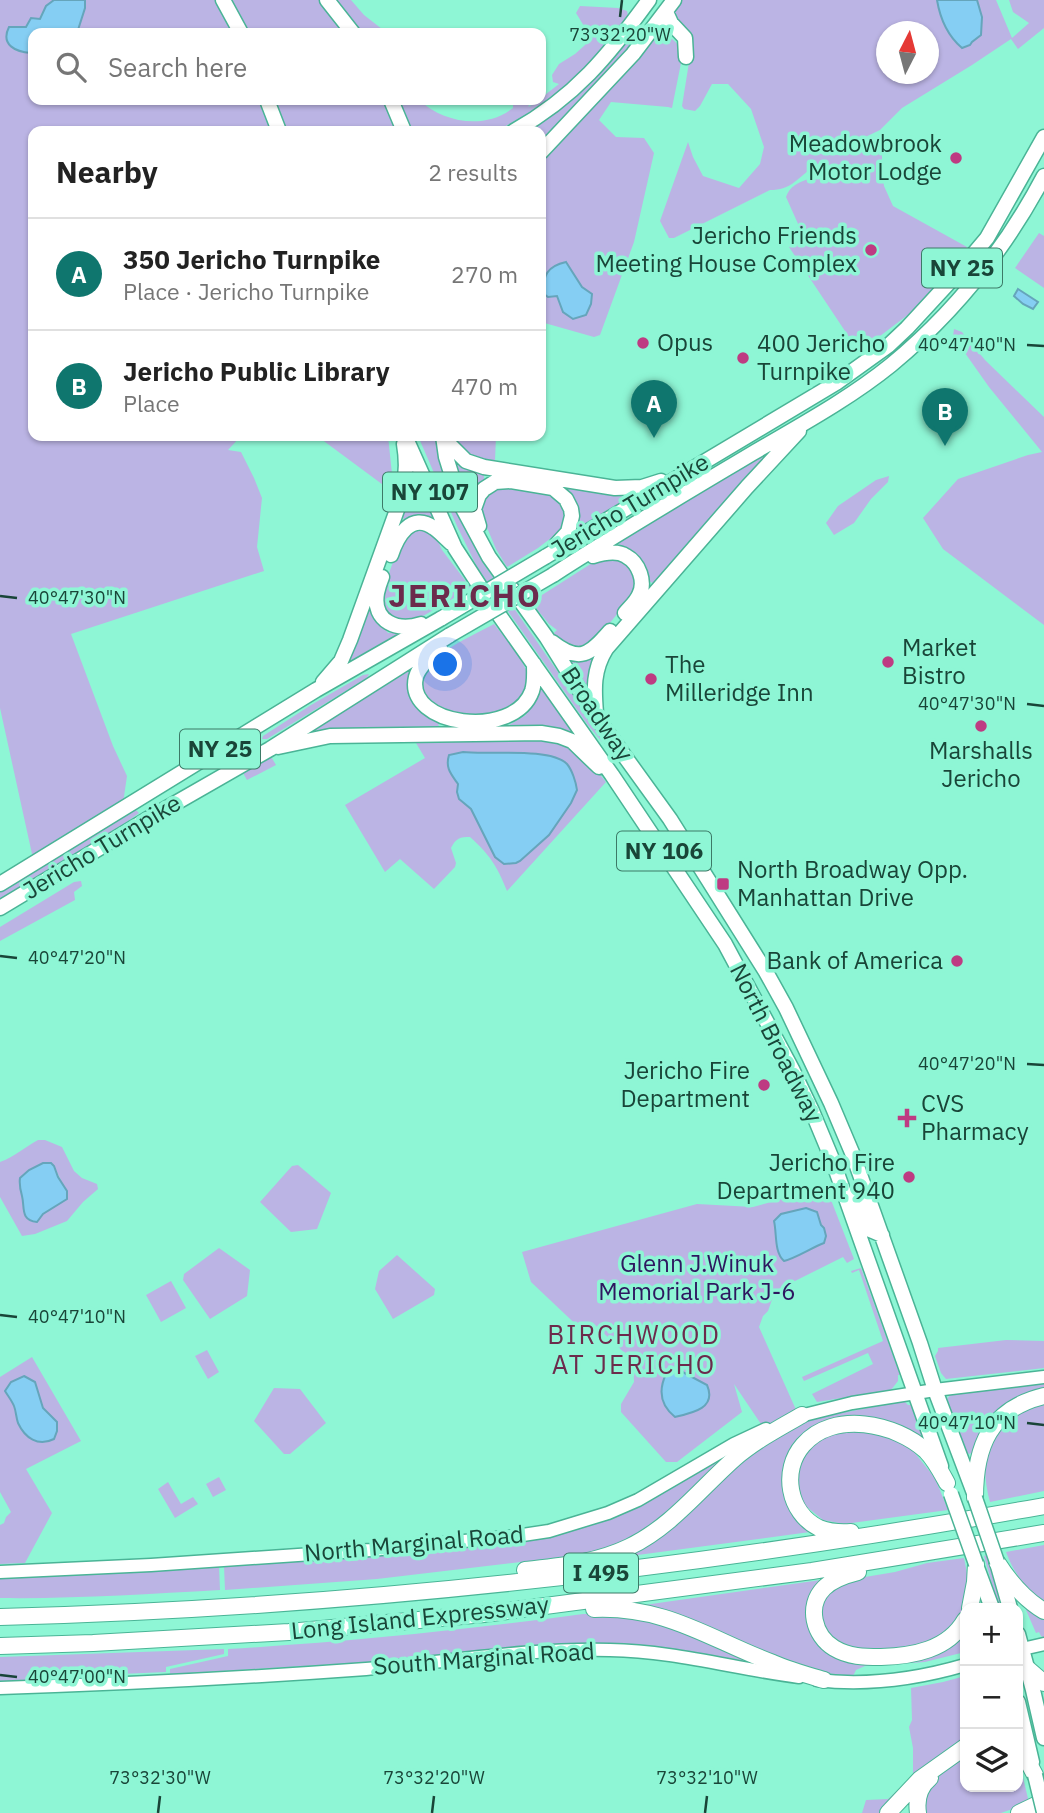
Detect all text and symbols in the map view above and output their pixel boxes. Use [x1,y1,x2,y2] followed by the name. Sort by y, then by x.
[876,21,939,84] north arrow
[569,23,671,46] text: 73°32'20"W
[28,28,546,105] search box
[52,48,90,86] icon: search
[108,50,247,84] text: Search here
[789,127,942,187] place label: Meadowbrook Motor Lodge
[948,150,964,166] marker: Meadowbrook Motor Lodge
[56,152,158,191] text: Nearby
[428,157,518,187] text: 2 results
[595,219,857,279] place label: Jericho Friends Meeting House Complex
[123,242,380,276] text: 350 Jericho Turnpike
[863,242,879,258] marker: Jericho Friends Meeting House Complex
[922,248,1002,288] road number: NY 25
[71,259,87,289] text: A
[451,259,518,289] text: 270 m
[123,276,369,306] text: Place · Jericho Turnpike
[657,326,713,358] place label: Opus
[757,327,885,387] place label: 400 Jericho Turnpike
[918,333,1016,356] text: 40°47'40"N
[635,335,651,351] marker: Opus
[735,350,751,366] marker: 400 Jericho Turnpike
[123,354,390,388] text: Jericho Public Library
[71,371,87,401] text: B
[451,371,518,401] text: 470 m
[631,380,677,438] pin: A
[123,388,180,418] text: Place
[922,388,968,446] pin: B
[545,445,714,565] street label: Jericho Turnpike
[383,472,477,512] road number: NY 107
[388,574,542,616] district label: JERICHO
[28,586,126,609] text: 40°47'30"N
[902,631,977,691] place label: Market Bistro
[428,647,462,681] your location
[665,648,814,708] place label: The Milleridge Inn
[880,654,896,670] marker: Market Bistro
[555,660,641,767] street label: Broadway
[643,671,659,687] marker: The Milleridge Inn
[918,692,1016,715] text: 40°47'30"N
[973,718,989,734] marker: Marshalls Jericho
[180,730,260,768] road number: NY 25
[929,734,1033,794] place label: Marshalls Jericho
[17,786,186,906] street label: Jericho Turnpike
[617,832,711,870] road number: NY 106
[737,853,968,913] place label: North Broadway Opp. Manhattan Drive
[715,876,731,892] marker: North Broadway Opp. Manhattan Drive
[767,944,943,976] place label: Bank of America
[28,946,126,969] text: 40°47'20"N
[949,953,965,969] marker: Bank of America
[723,958,831,1128] street label: North Broadway
[918,1052,1016,1075] text: 40°47'20"N
[620,1054,750,1114] place label: Jericho Fire Department
[756,1077,772,1093] marker: Jericho Fire Department
[921,1087,1029,1147] place label: CVS Pharmacy
[899,1110,915,1126] marker: CVS Pharmacy
[717,1146,895,1206] place label: Jericho Fire Department 940
[901,1169,917,1185] marker: Jericho Fire Department 940
[598,1247,796,1307] park label: Glenn J.Winuk Memorial Park J-6
[28,1305,126,1328] text: 40°47'10"N
[547,1317,721,1381] district label: BIRCHWOOD AT JERICHO
[918,1411,1016,1434] text: 40°47'10"N
[303,1517,525,1569] street label: North Marginal Road
[564,1554,638,1592] road number: I 495
[289,1588,550,1646] street label: Long Island Expressway
[960,1603,1023,1792] map controls
[960,1603,1023,1666] button: +
[372,1634,596,1682] street label: South Marginal Road
[28,1665,126,1688] text: 40°47'00"N
[960,1666,1023,1729] button: −
[960,1729,1023,1792] button: layers
[109,1766,211,1789] text: 73°32'30"W
[383,1766,485,1789] text: 73°32'20"W
[656,1766,758,1789] text: 73°32'10"W

